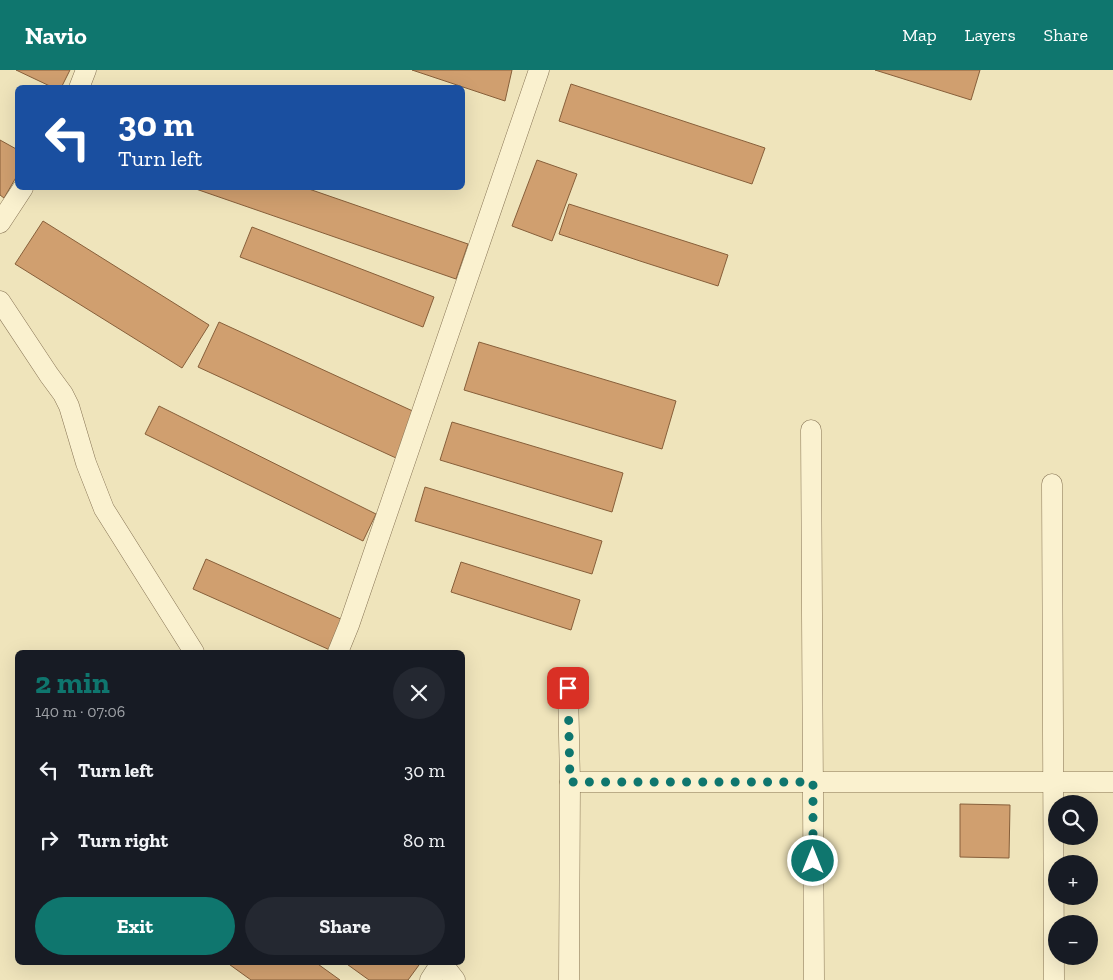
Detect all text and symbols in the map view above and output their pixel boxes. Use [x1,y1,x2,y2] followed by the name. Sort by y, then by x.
[25,21,87,50] text: Navio
[902,24,937,46] text: Map
[965,24,1016,46] text: Layers
[1044,24,1088,46] text: Share
[118,103,194,145] text: 30 m
[35,105,100,170] icon: left
[118,145,202,172] text: Turn left
[35,665,110,701] text: 2 min
[393,667,445,719] button: close
[547,667,589,709] pin
[554,674,582,702] icon: arrive
[35,702,125,721] text: 140 m · 07:06
[35,756,63,784] icon: left
[78,759,153,782] text: Turn left
[404,759,445,782] text: 30 m
[1048,795,1098,965] map controls
[1048,795,1098,845] button: search
[35,826,63,854] icon: right
[78,829,168,852] text: Turn right
[403,829,445,852] text: 80 m
[786,834,838,886] position arrow
[1048,855,1098,905] button: +
[35,897,235,955] button: Exit
[245,897,445,955] button: Share
[1048,915,1098,965] button: −

